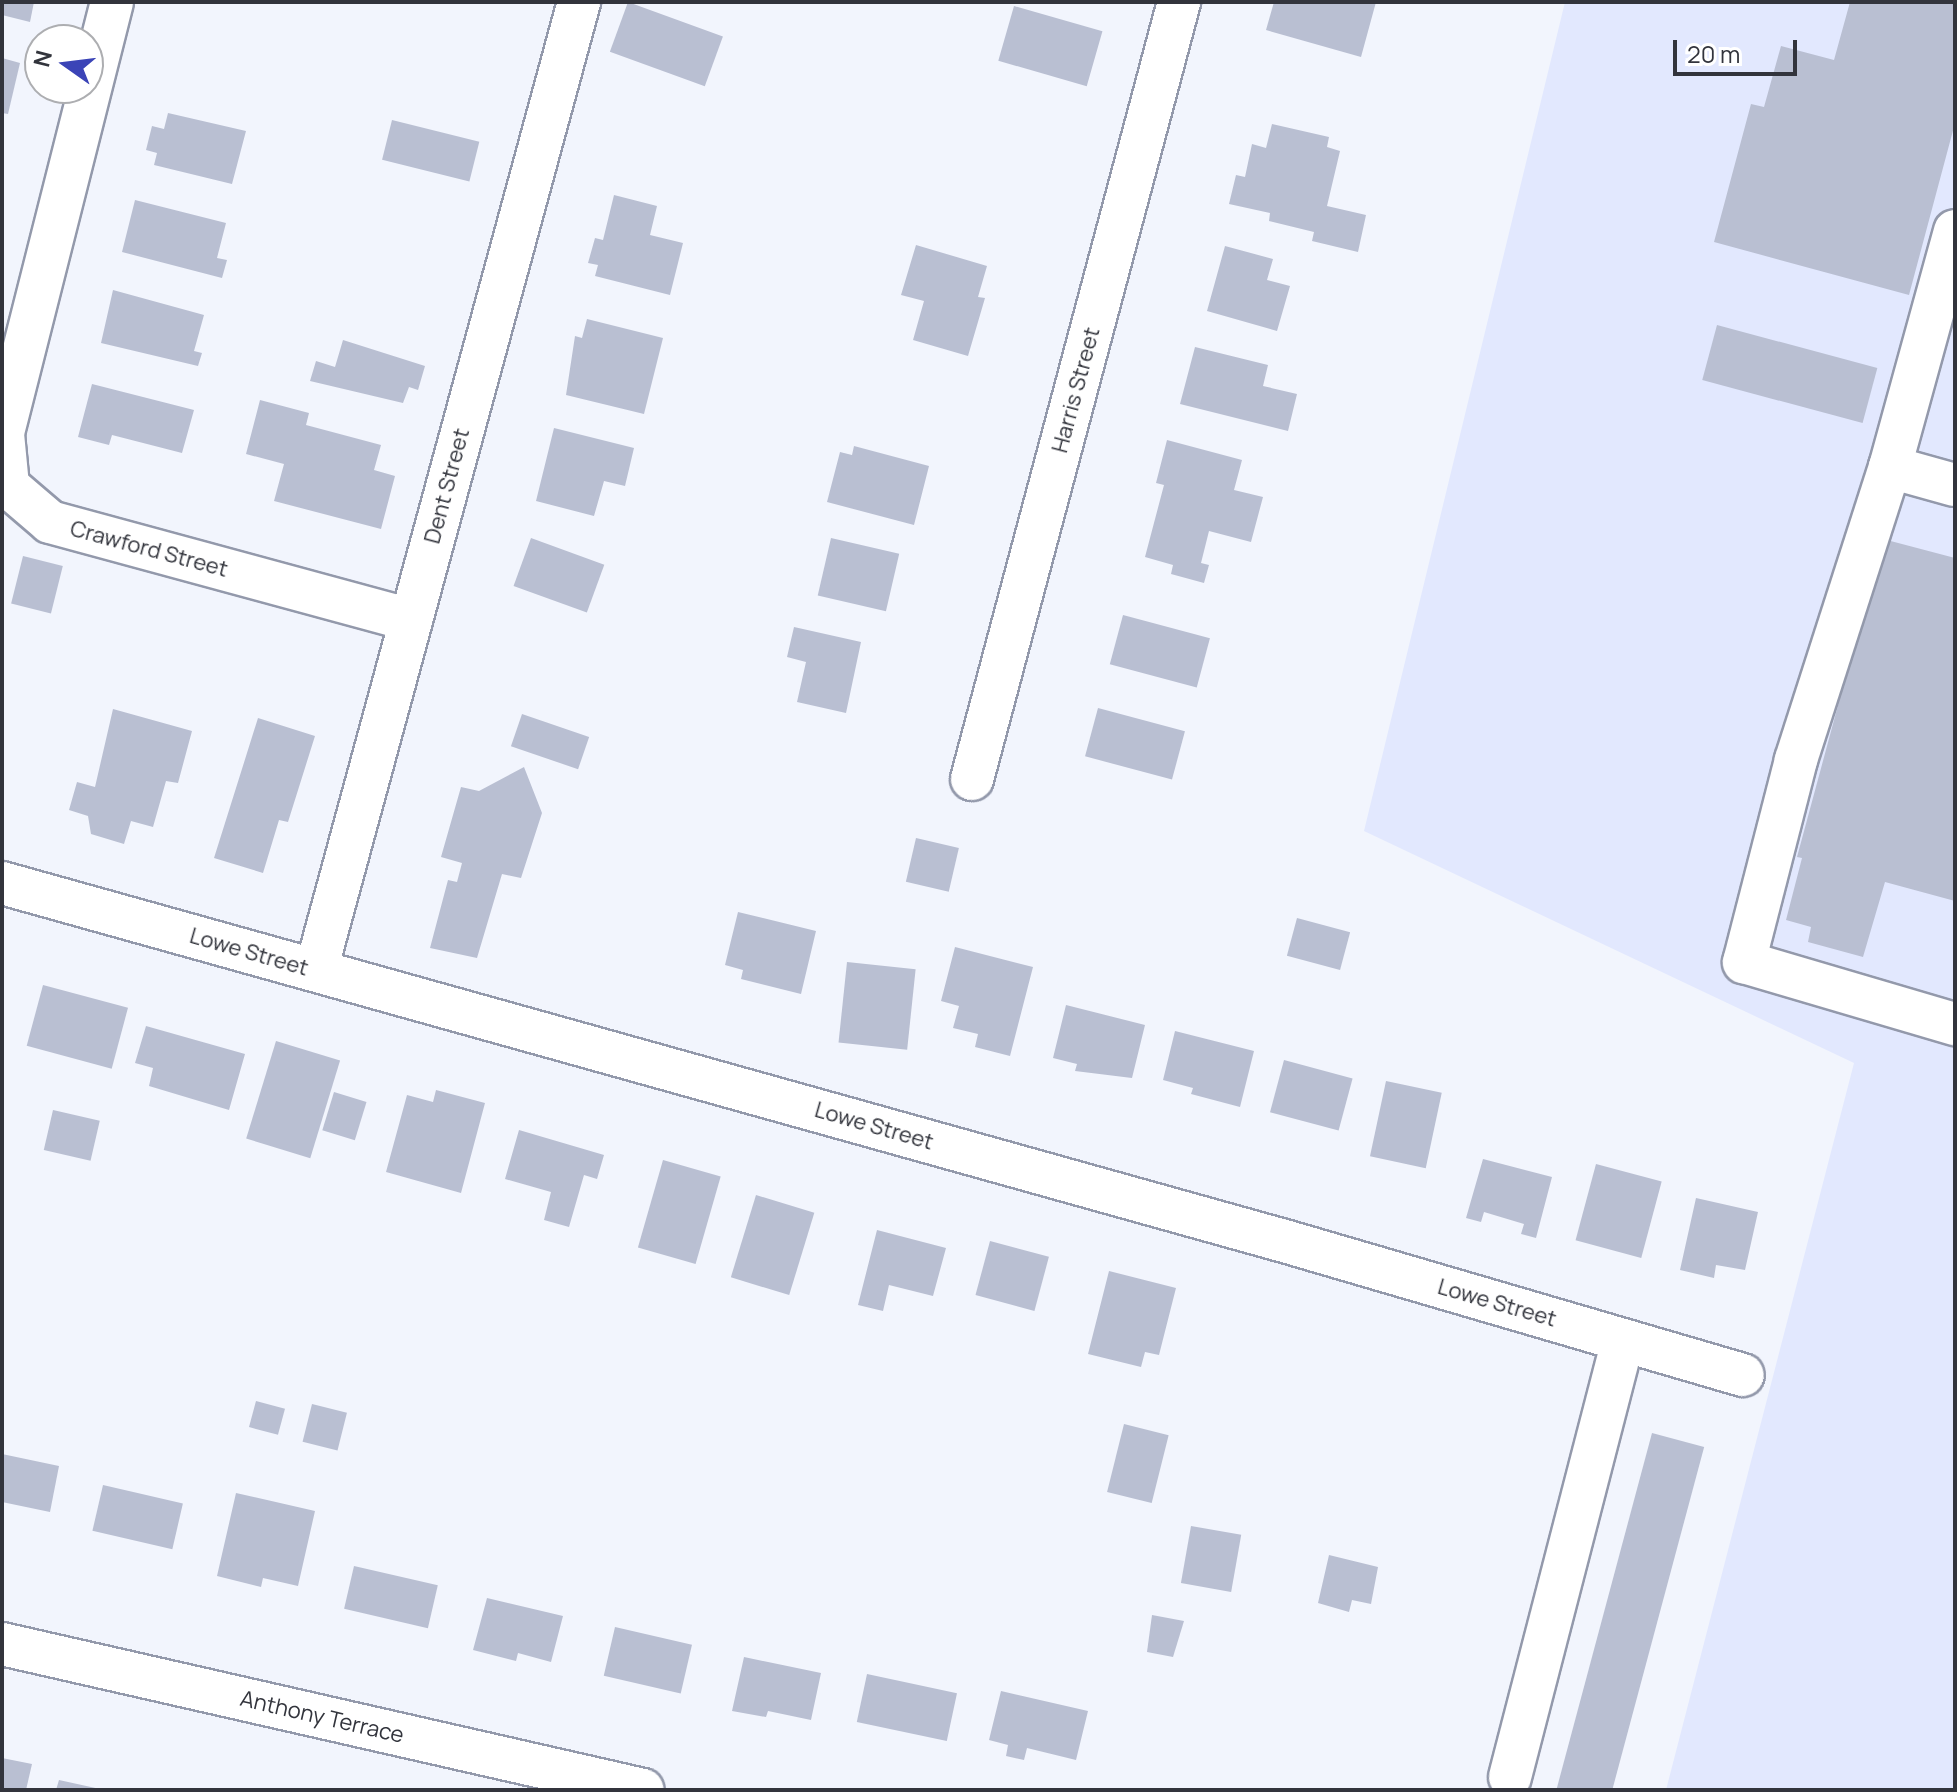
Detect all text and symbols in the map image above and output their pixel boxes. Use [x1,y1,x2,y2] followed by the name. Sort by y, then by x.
[24,24,104,104] north arrow
[1677,24,1801,74] scale bar
[1687,37,1740,70] text: 20 m
[26,47,59,70] text: N
[1047,324,1105,456] street label: Harris Street
[419,425,475,547] street label: Dent Street
[67,515,231,583] street label: Crawford Street
[187,922,311,982] street label: Lowe Street
[812,1096,936,1156] street label: Lowe Street
[1435,1273,1559,1333] street label: Lowe Street
[238,1685,406,1749] street label: Anthony Terrace

